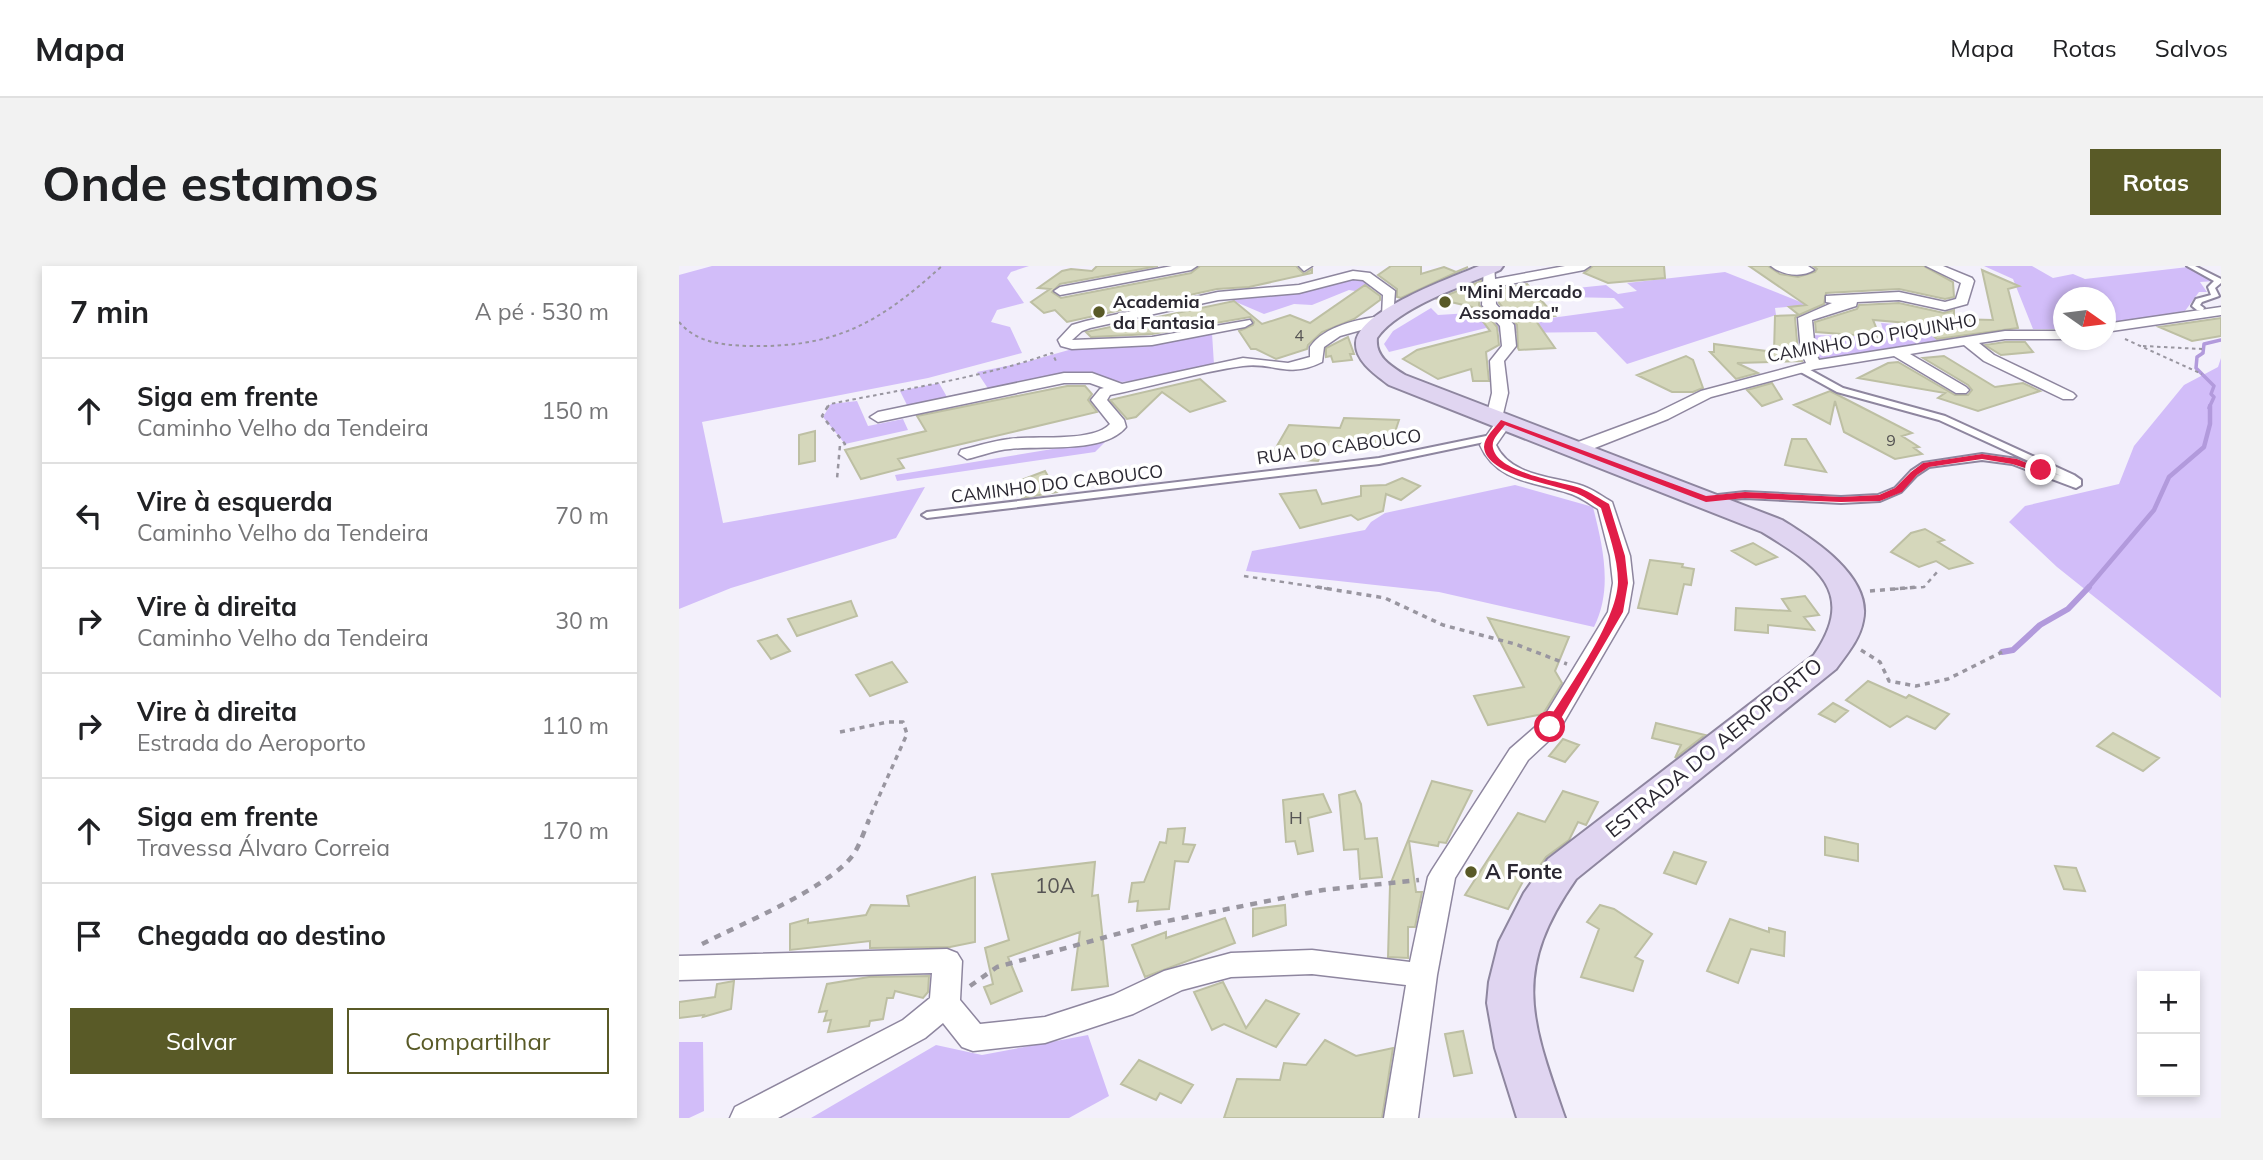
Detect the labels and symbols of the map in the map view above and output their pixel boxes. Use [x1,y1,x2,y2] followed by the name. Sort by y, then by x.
[1459,280,1582,324] place label: "Mini Mercado Assomada"
[2053,287,2116,350] north arrow
[1113,290,1215,334] place label: Academia da Fantasia
[1437,294,1453,310] marker: "Mini Mercado Assomada"
[1091,304,1107,320] marker: Academia da Fantasia
[1765,308,1978,367] street label: CAMINHO DO PIQUINHO
[1294,325,1304,345] house number: 4
[1255,424,1423,469] street label: RUA DO CABOUCO
[1886,430,1896,450] house number: 9
[2025,454,2056,485] route end
[950,459,1164,508] street label: CAMINHO DO CABOUCO
[1600,652,1827,843] street label: ESTRADA DO AEROPORTO
[1534,711,1565,742] route start
[1289,806,1303,829] house number: H
[1485,858,1563,884] place label: A Fonte
[1463,864,1479,880] marker: A Fonte
[1035,872,1076,898] house number: 10A

